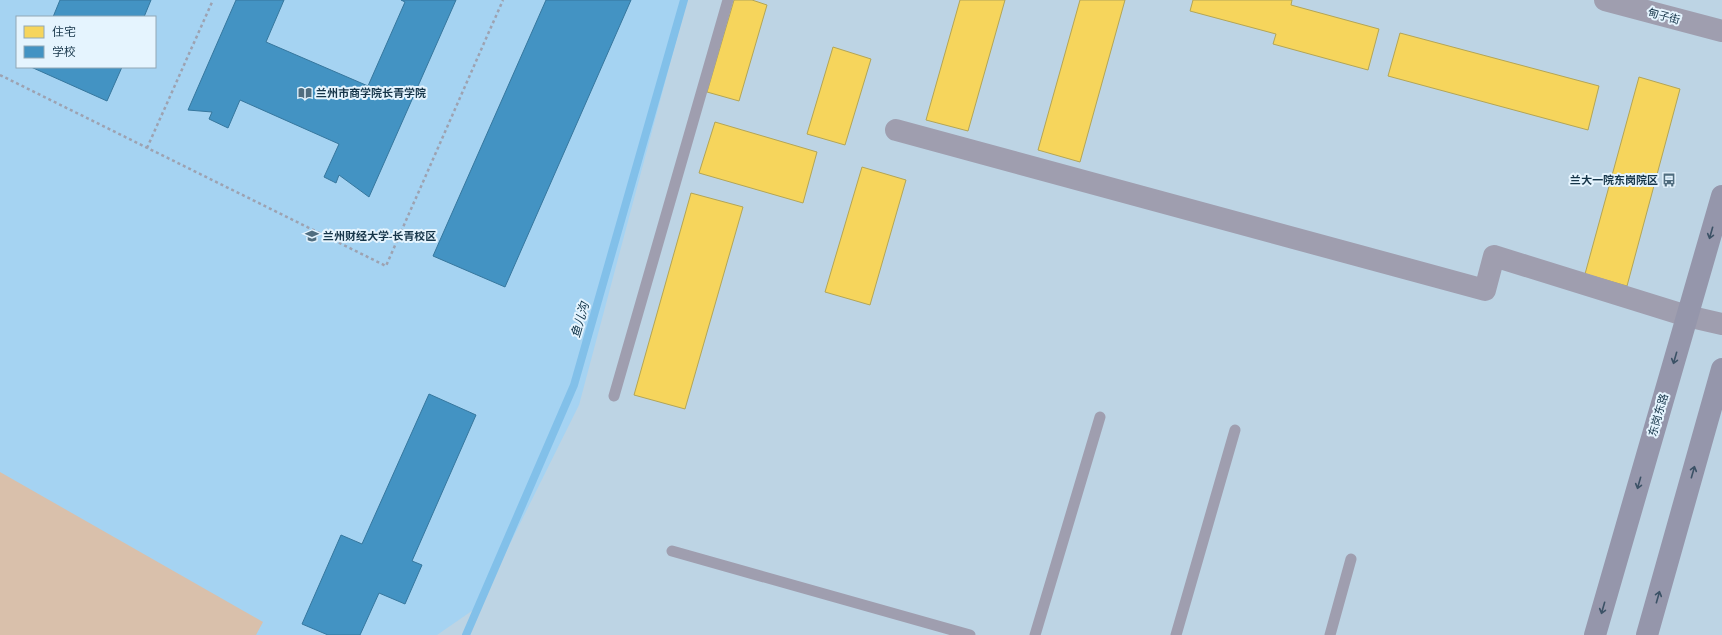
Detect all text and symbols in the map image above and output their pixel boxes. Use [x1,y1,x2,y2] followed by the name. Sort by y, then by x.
[1647,6,1681,26] street label: 甸子街
[16,16,156,68] legend
[52,25,76,38] text: 住宅
[52,45,76,58] text: 学校
[297,85,313,101] library icon: 兰州市商学院长青学院
[316,87,426,99] place label: 兰州市商学院长青学院
[1661,172,1677,188] bus stop icon: 兰大一院东岗院区
[1570,174,1658,186] place label: 兰大一院东岗院区
[1707,227,1714,240] one-way arrow
[304,228,320,244] school or university icon: 兰州财经大学-长青校区
[323,230,436,242] place label: 兰州财经大学-长青校区
[568,299,591,339] water label: 鱼儿沟
[1670,351,1678,364] one-way arrow
[1646,392,1670,438] street label: 东岗东路
[1690,466,1697,479] one-way arrow
[1635,476,1642,489] one-way arrow
[1655,591,1662,604] one-way arrow
[1599,601,1606,614] one-way arrow

